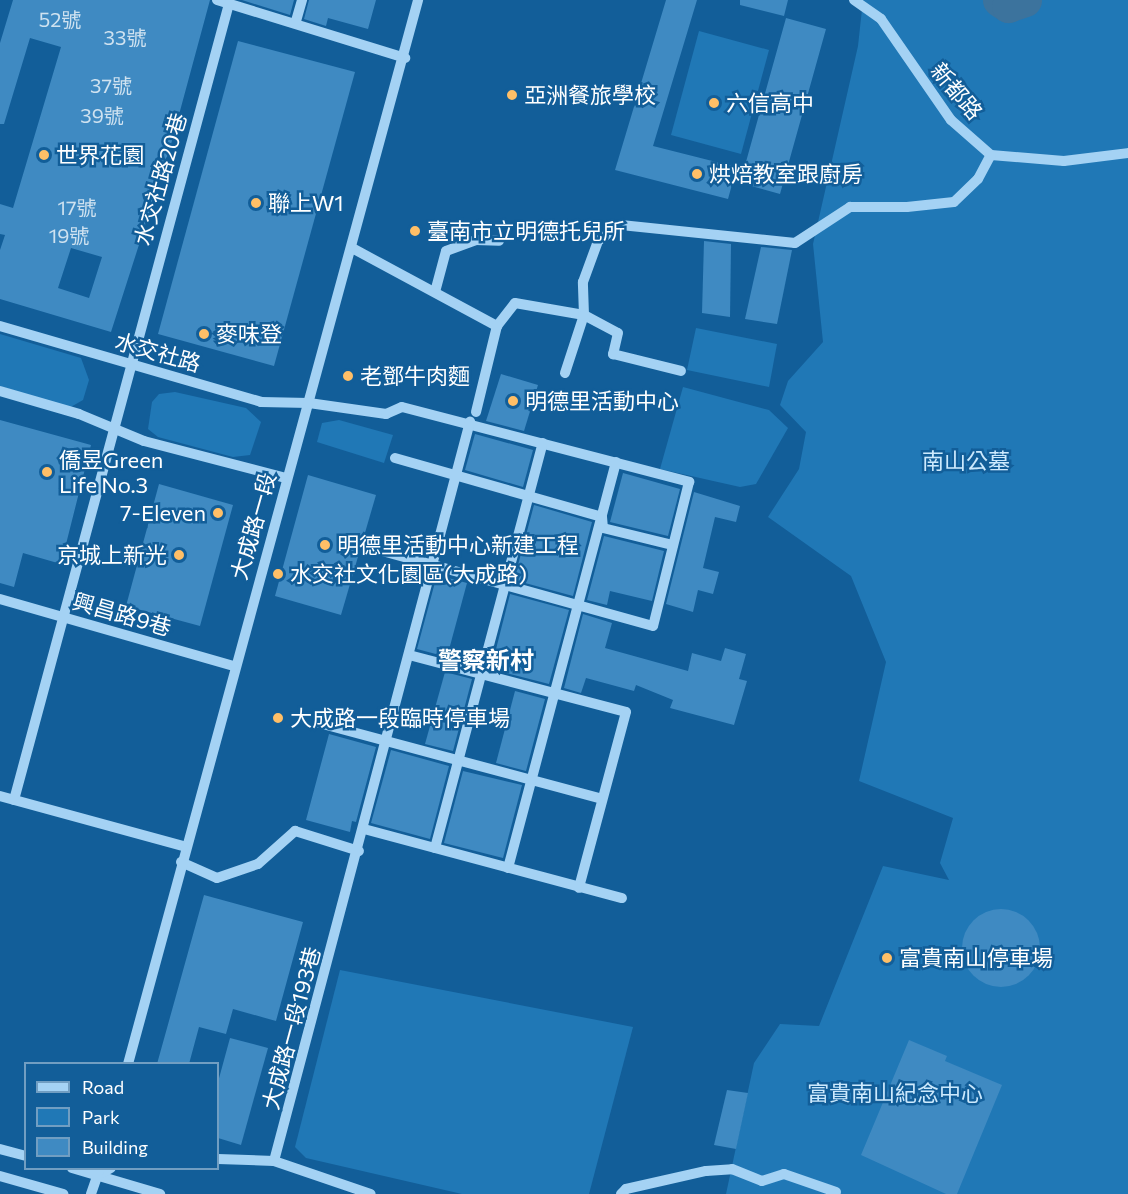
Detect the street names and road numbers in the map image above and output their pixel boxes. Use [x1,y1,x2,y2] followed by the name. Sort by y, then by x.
[926,57,988,125] street label: 新都路
[128,110,192,248] street label: 水交社路20巷
[112,327,204,377] street label: 水交社路
[225,469,281,583] street label: 大成路一段
[70,587,174,641] street label: 興昌路9巷
[257,944,325,1112] street label: 大成路一段193巷

